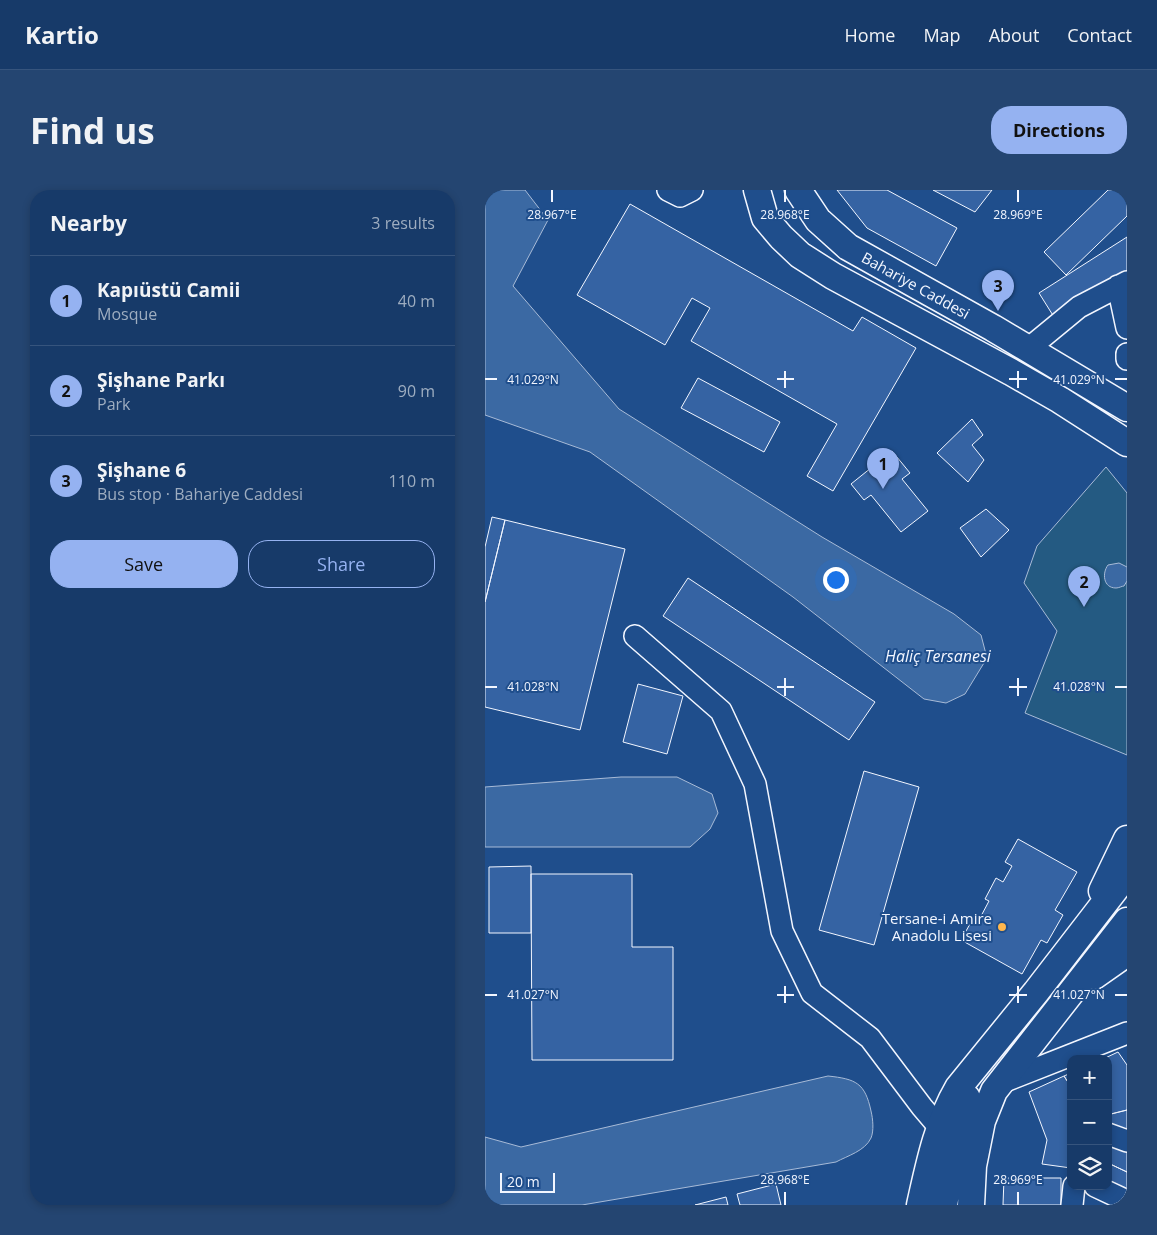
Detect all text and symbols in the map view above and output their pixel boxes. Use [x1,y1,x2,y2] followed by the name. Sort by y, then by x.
[25,18,99,51] text: Kartio
[845,23,895,47] text: Home
[923,23,961,47] text: Map
[989,23,1039,47] text: About
[1067,23,1132,47] text: Contact
[991,106,1127,154] button: Directions
[30,107,155,154] text: Find us
[527,206,577,223] text: 28.967°E
[760,206,810,223] text: 28.968°E
[993,206,1043,223] text: 28.969°E
[50,209,127,237] text: Nearby
[371,212,435,234] text: 3 results
[858,247,974,323] street label: Bahariye Caddesi
[982,270,1014,311] pin: 3
[97,277,240,303] text: Kapıüstü Camii
[61,290,71,312] text: 1
[398,290,435,312] text: 40 m
[97,303,157,325] text: Mosque
[97,367,225,393] text: Şişhane Parkı
[507,371,559,388] text: 41.029°N
[1053,371,1105,388] text: 41.029°N
[61,380,71,402] text: 2
[398,380,435,402] text: 90 m
[97,393,130,415] text: Park
[867,448,899,489] pin: 1
[97,457,186,483] text: Şişhane 6
[61,470,71,492] text: 3
[389,470,435,492] text: 110 m
[97,483,303,505] text: Bus stop · Bahariye Caddesi
[50,540,238,588] button: Save
[248,540,435,588] button: Share
[1068,566,1100,607] pin: 2
[823,567,849,593] your location
[885,645,992,667] water label: Haliç Tersanesi
[507,678,559,695] text: 41.028°N
[1053,678,1105,695] text: 41.028°N
[882,908,992,945] place label: Tersane-i Amire Anadolu Lisesi
[996,921,1008,933] marker: Tersane-i Amire Anadolu Lisesi
[507,986,559,1003] text: 41.027°N
[1053,986,1105,1003] text: 41.027°N
[1067,1055,1112,1190] map controls
[1067,1055,1112,1100] button: +
[1067,1100,1112,1145] button: −
[1067,1145,1112,1190] button: layers
[500,1170,555,1193] scale bar
[760,1171,810,1188] text: 28.968°E
[993,1171,1043,1188] text: 28.969°E
[507,1172,540,1191] text: 20 m

